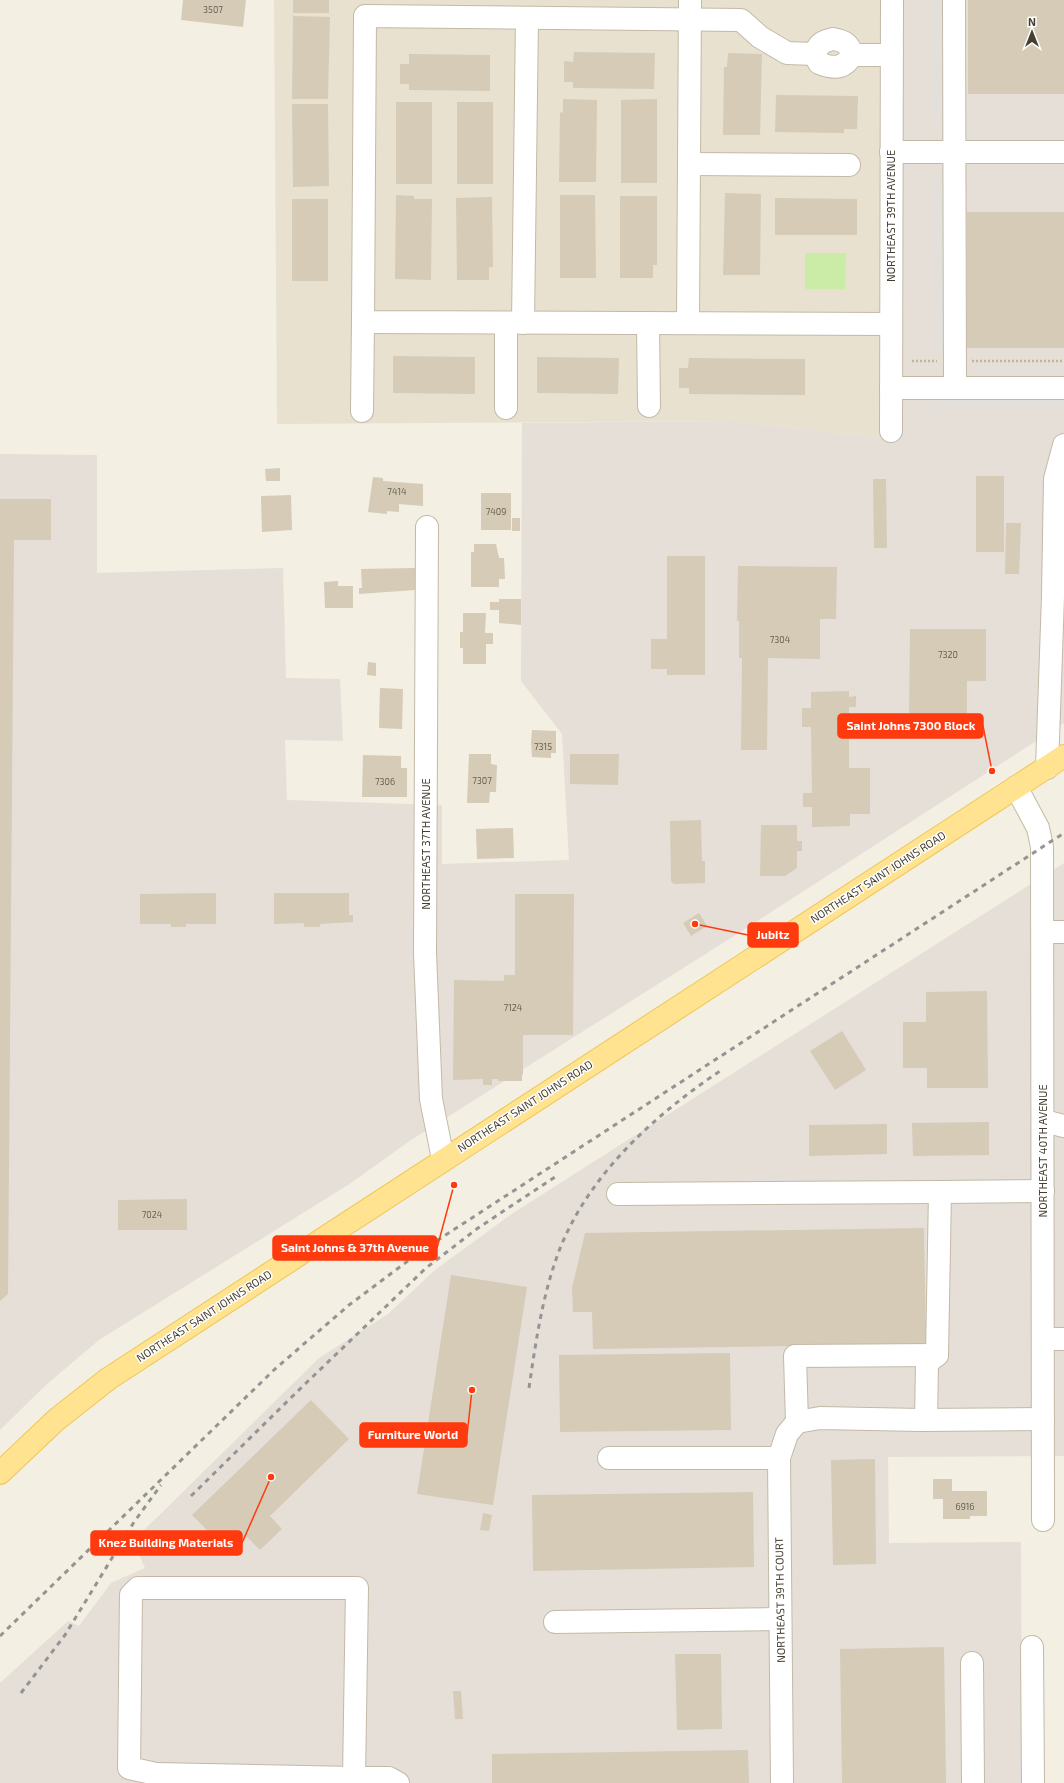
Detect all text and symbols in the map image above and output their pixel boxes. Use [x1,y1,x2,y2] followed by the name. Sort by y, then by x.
[203,4,223,15] house number: 3507
[1012,12,1052,52] north arrow
[1028,15,1036,28] text: N
[884,150,897,282] street label: NORTHEAST 39TH AVENUE
[387,486,407,497] house number: 7414
[486,506,506,517] house number: 7409
[770,634,791,645] house number: 7304
[938,649,958,660] house number: 7320
[838,714,983,738] callout: Saint Johns 7300 Block
[847,718,976,732] text: Saint Johns 7300 Block
[534,741,552,752] house number: 7315
[472,775,492,786] house number: 7307
[375,776,395,787] house number: 7306
[419,778,432,910] street label: NORTHEAST 37TH AVENUE
[808,828,948,925] street label: NORTHEAST SAINT JOHNS ROAD
[748,923,798,947] callout: Jubitz
[756,927,790,941] text: Jubitz
[504,1002,523,1013] house number: 7124
[455,1057,595,1154] street label: NORTHEAST SAINT JOHNS ROAD
[1036,1084,1049,1218] street label: NORTHEAST 40TH AVENUE
[142,1209,163,1220] house number: 7024
[273,1236,437,1260] callout: Saint Johns & 37th Avenue
[281,1240,429,1254] text: Saint Johns & 37th Avenue
[134,1267,274,1364] street label: NORTHEAST SAINT JOHNS ROAD
[360,1423,467,1447] callout: Furniture World
[368,1427,458,1441] text: Furniture World
[955,1501,975,1512] house number: 6916
[91,1531,242,1555] callout: Knez Building Materials
[99,1535,233,1549] text: Knez Building Materials
[772,1536,787,1663] street label: NORTHEAST 39TH COURT

